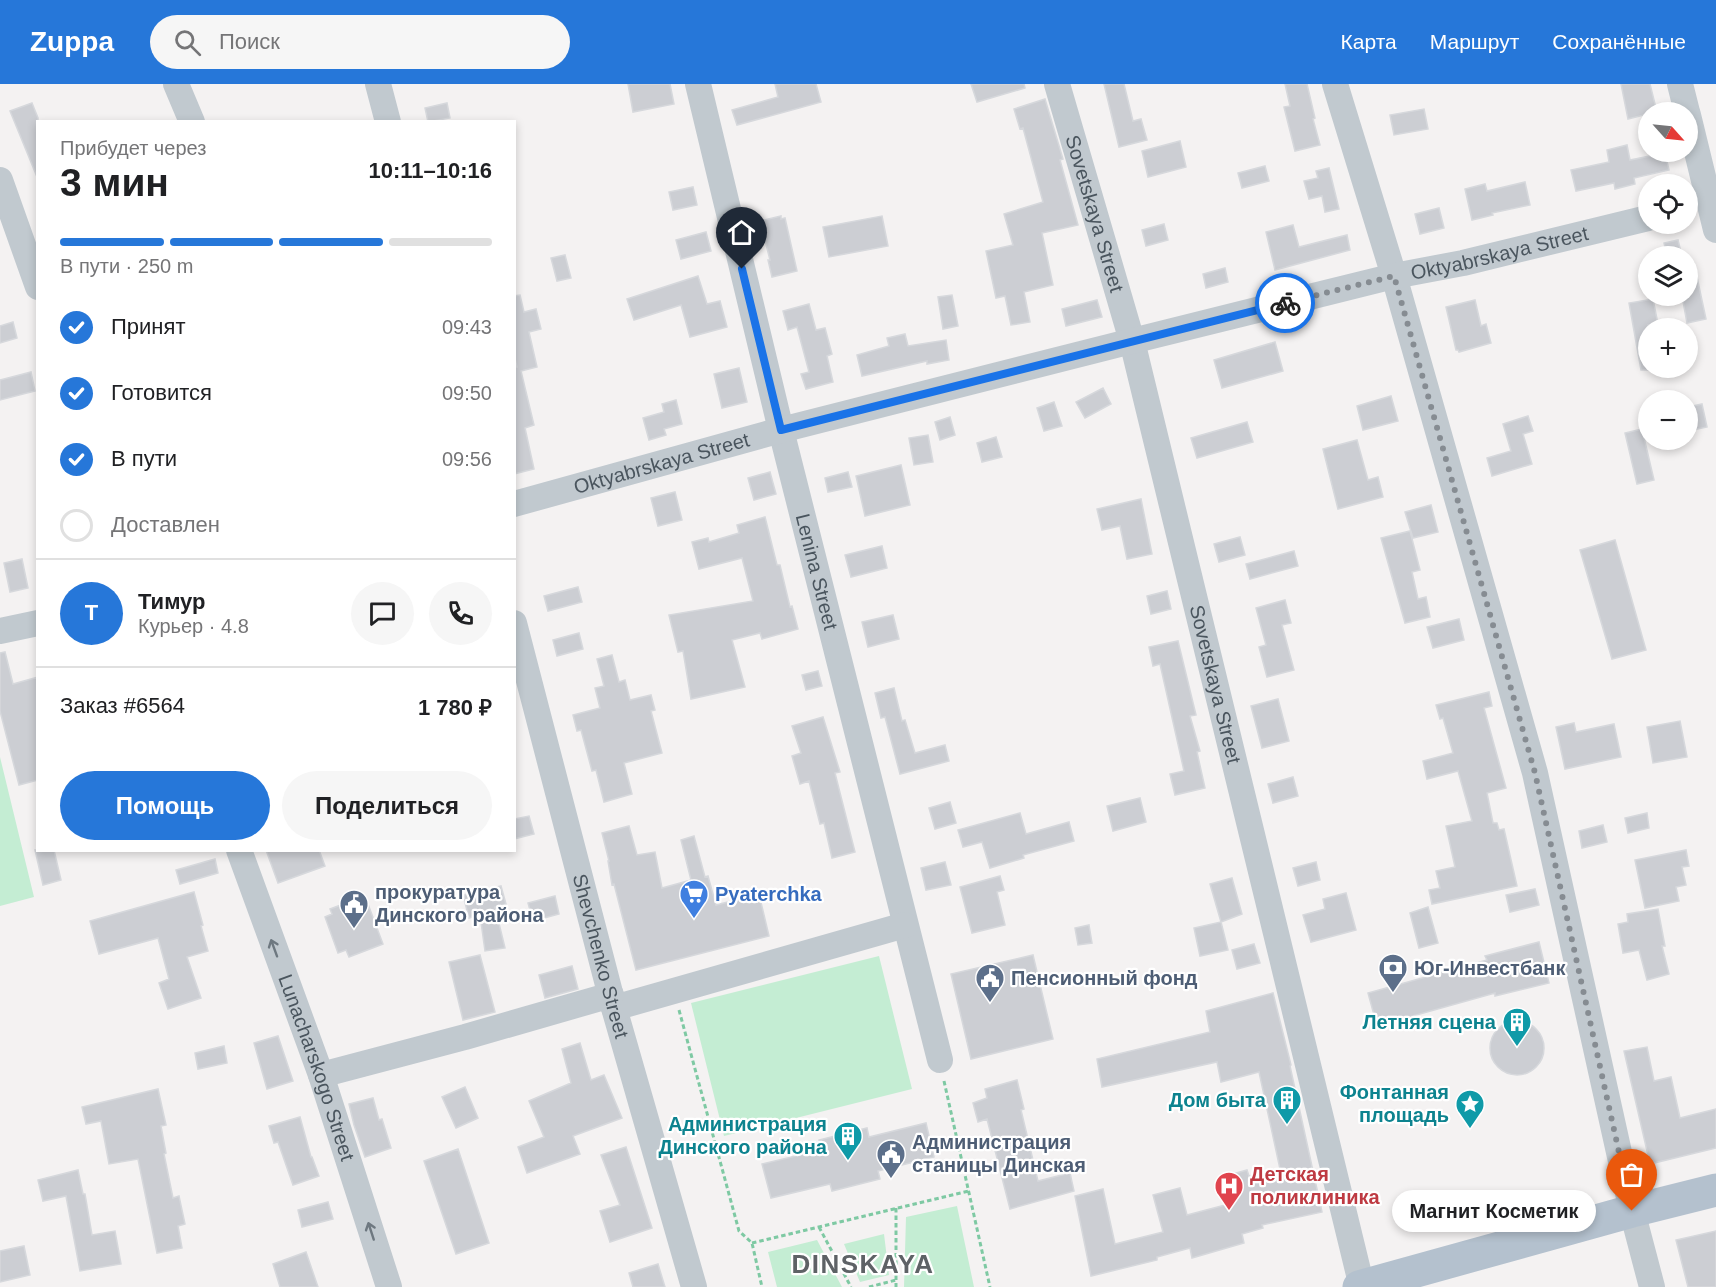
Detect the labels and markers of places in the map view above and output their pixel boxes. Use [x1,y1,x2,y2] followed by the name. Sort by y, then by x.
[716,207,767,269] pin
[678,878,710,920] supermarket icon: Pyaterchka
[375,881,544,926] place label: прокуратура Динского района
[715,883,823,905] place label: Pyaterchka
[338,888,370,930] public building icon: прокуратура Динского района
[1377,952,1409,994] bank icon: Юг-Инвестбанк
[1414,957,1566,979] place label: Юг-Инвестбанк
[974,962,1006,1004] public building icon: Пенсионный фонд
[1011,967,1198,989] place label: Пенсионный фонд
[1501,1006,1533,1048] building icon: Летняя сцена
[1363,1011,1497,1033] place label: Летняя сцена
[1340,1081,1449,1126] place label: Фонтанная площадь
[1271,1084,1303,1126] building icon: Дом быта
[1454,1088,1486,1130] place icon: Фонтанная площадь
[1169,1089,1267,1111] place label: Дом быта
[658,1113,828,1158] place label: Администрация Динского района
[832,1120,864,1162] building icon: Администрация Динского района
[912,1131,1086,1176] place label: Администрация станицы Динская
[875,1138,907,1180] public building icon: Администрация станицы Динская
[1606,1149,1657,1211] pin
[1250,1163,1380,1208] place label: Детская поликлиника
[1213,1170,1245,1212] hospital icon: Детская поликлиника
[1392,1190,1596,1232] callout: Магнит Косметик

